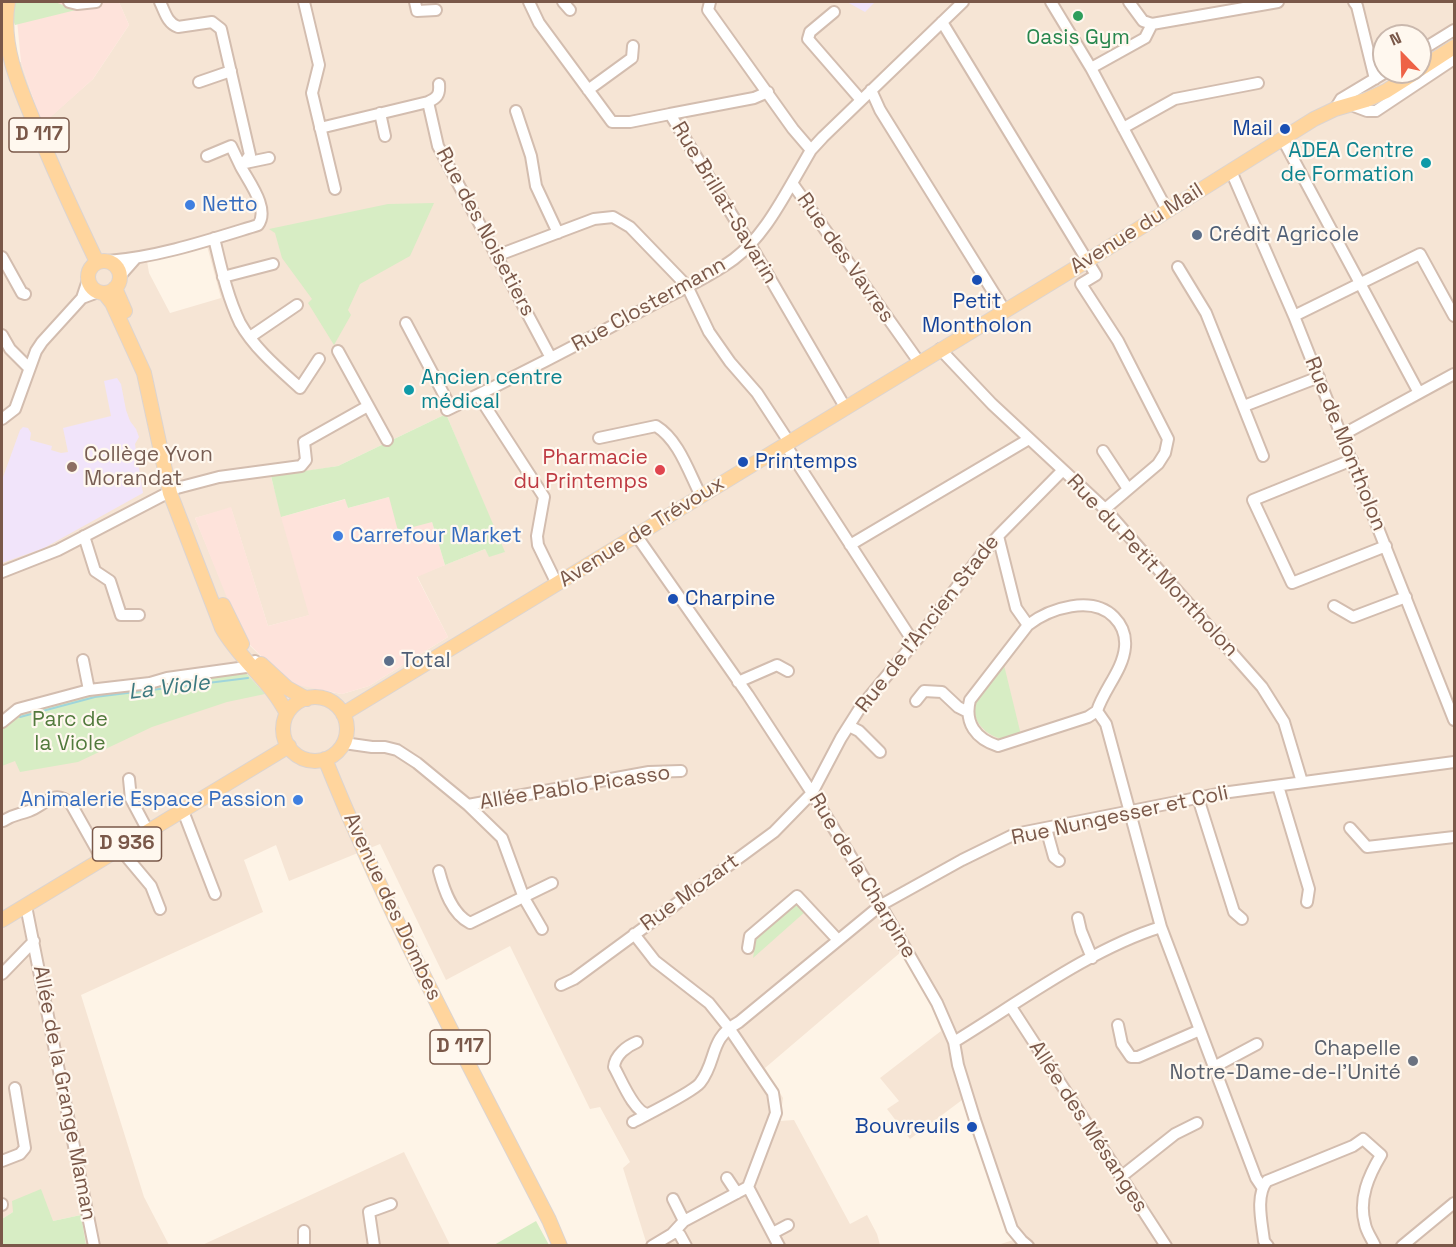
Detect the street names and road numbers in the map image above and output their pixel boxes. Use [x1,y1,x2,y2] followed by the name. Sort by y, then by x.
[666,117,782,289] street label: Rue Brillat-Savarin
[9,118,69,152] road number: D 117
[430,143,540,321] street label: Rue des Noisetiers
[1066,178,1208,280] street label: Avenue du Mail
[791,188,899,328] street label: Rue des Vavres
[568,252,730,358] street label: Rue Clostermann
[1299,353,1391,535] street label: Rue de Montholon
[1061,470,1243,662] street label: Rue du Petit Montholon
[555,471,729,593] street label: Avenue de Trévoux
[851,530,1005,718] street label: Rue de l’Ancien Stade
[478,760,672,816] street label: Allée Pablo Picasso
[1009,781,1231,851] street label: Rue Nungesser et Coli
[803,789,921,963] street label: Rue de la Charpine
[337,809,447,1005] street label: Avenue des Dombes
[92,827,162,861] road number: D 936
[636,849,744,937] street label: Rue Mozart
[27,964,101,1222] street label: Allée de la Grange Maman
[430,1030,490,1064] road number: D 117
[1023,1036,1153,1218] street label: Allée des Mésanges

